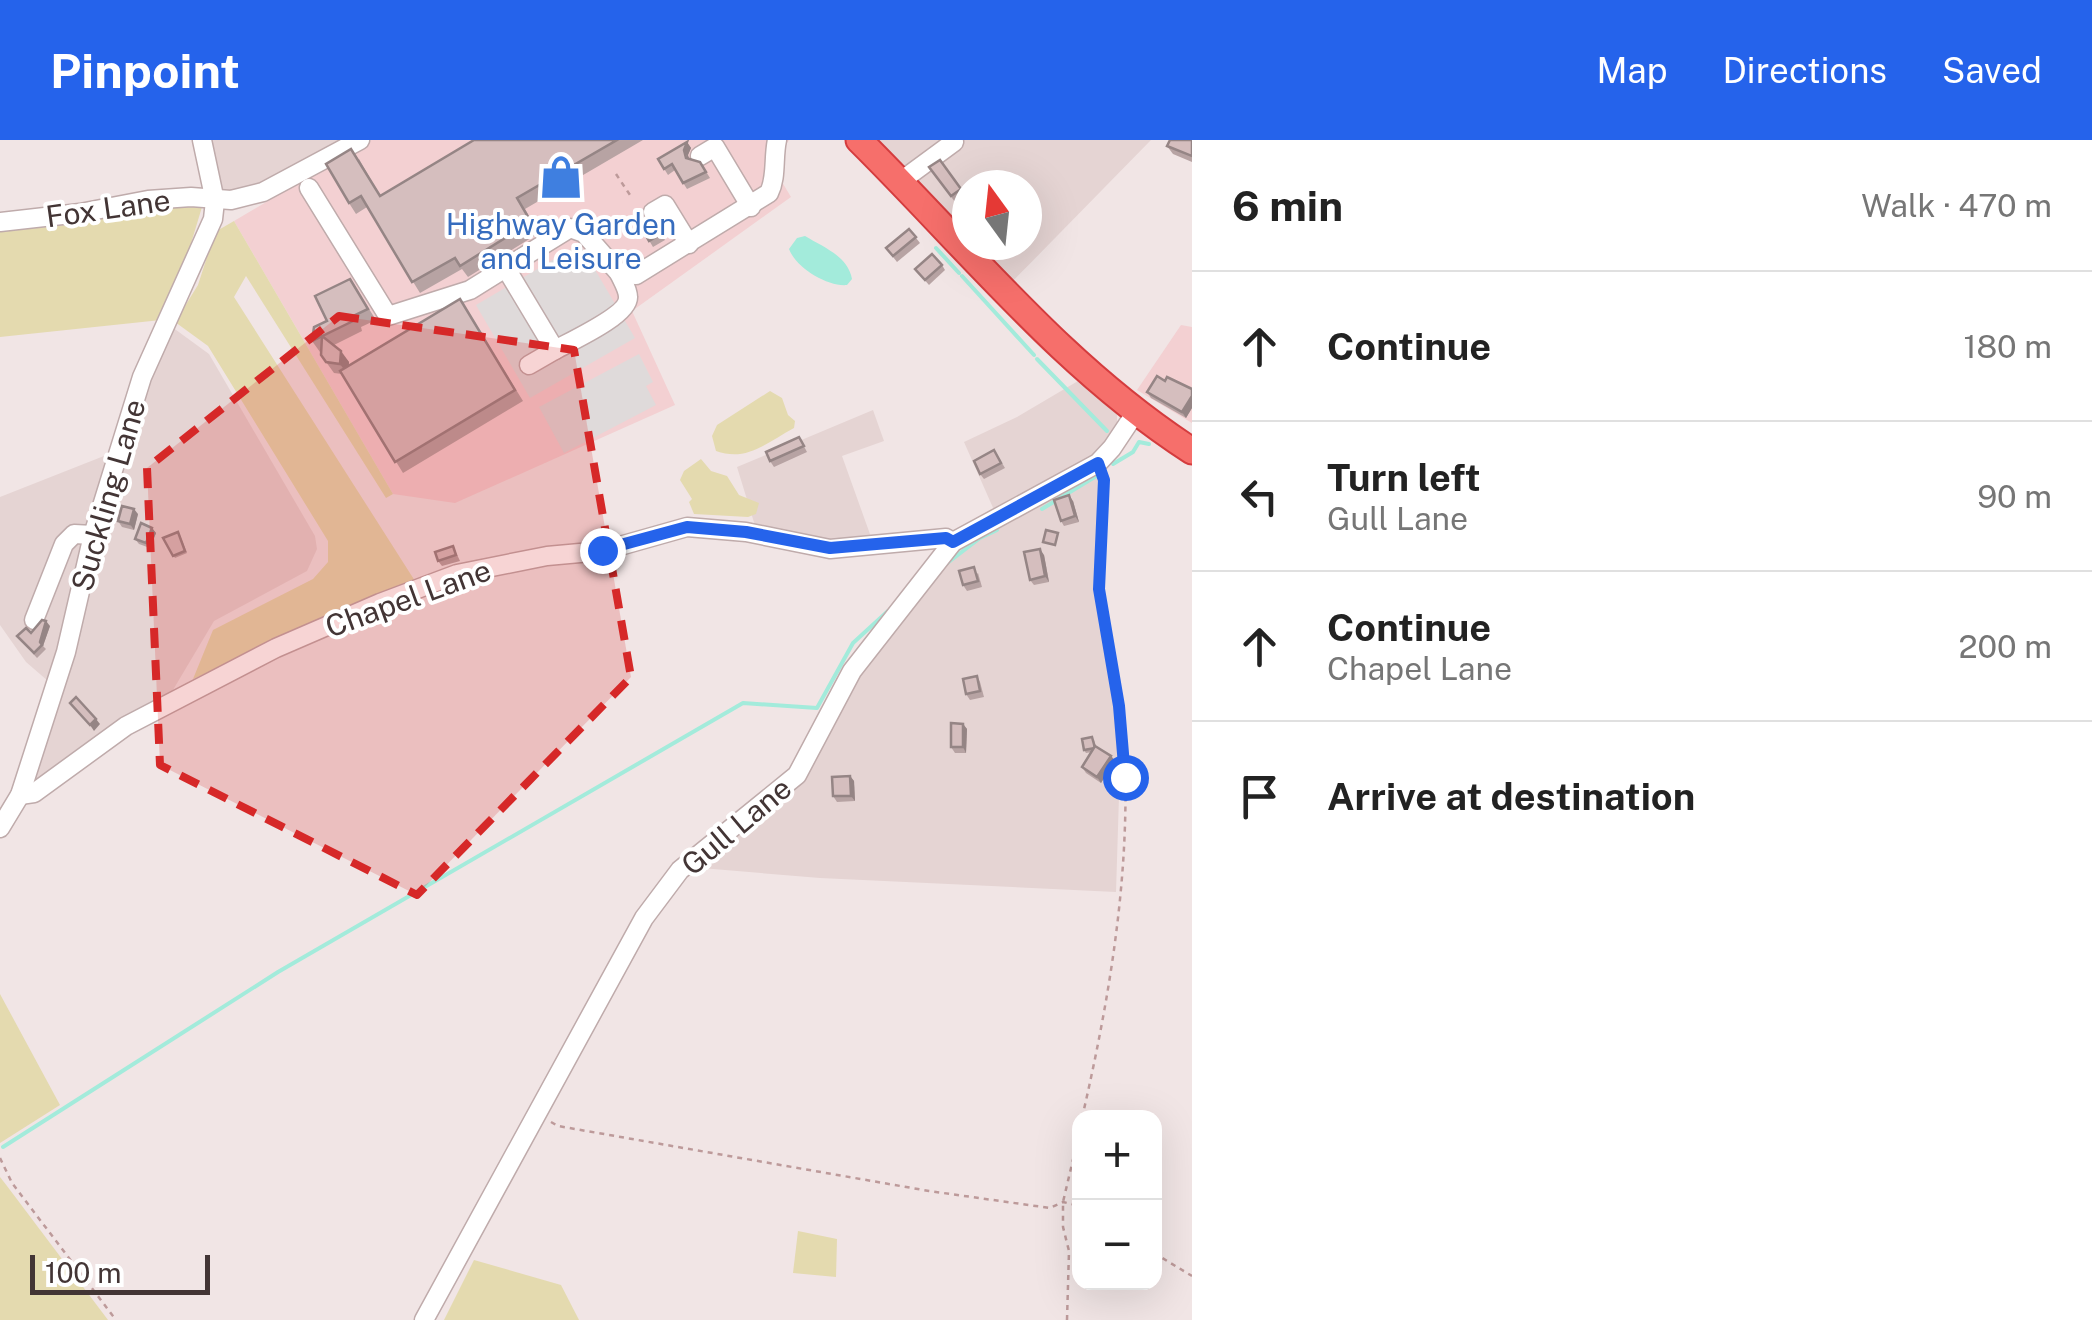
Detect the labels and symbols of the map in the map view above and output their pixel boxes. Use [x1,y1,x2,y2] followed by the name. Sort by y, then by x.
[537,153,585,201] shop icon: Highway Garden and Leisure
[952,170,1042,260] north arrow
[43,181,173,235] street label: Fox Lane
[446,206,676,276] place label: Highway Garden and Leisure
[63,395,153,595] street label: Suckling Lane
[580,528,626,574] route end
[320,551,496,645] street label: Chapel Lane
[1103,755,1149,801] route start
[674,770,798,882] street label: Gull Lane
[30,1250,210,1294] scale bar

